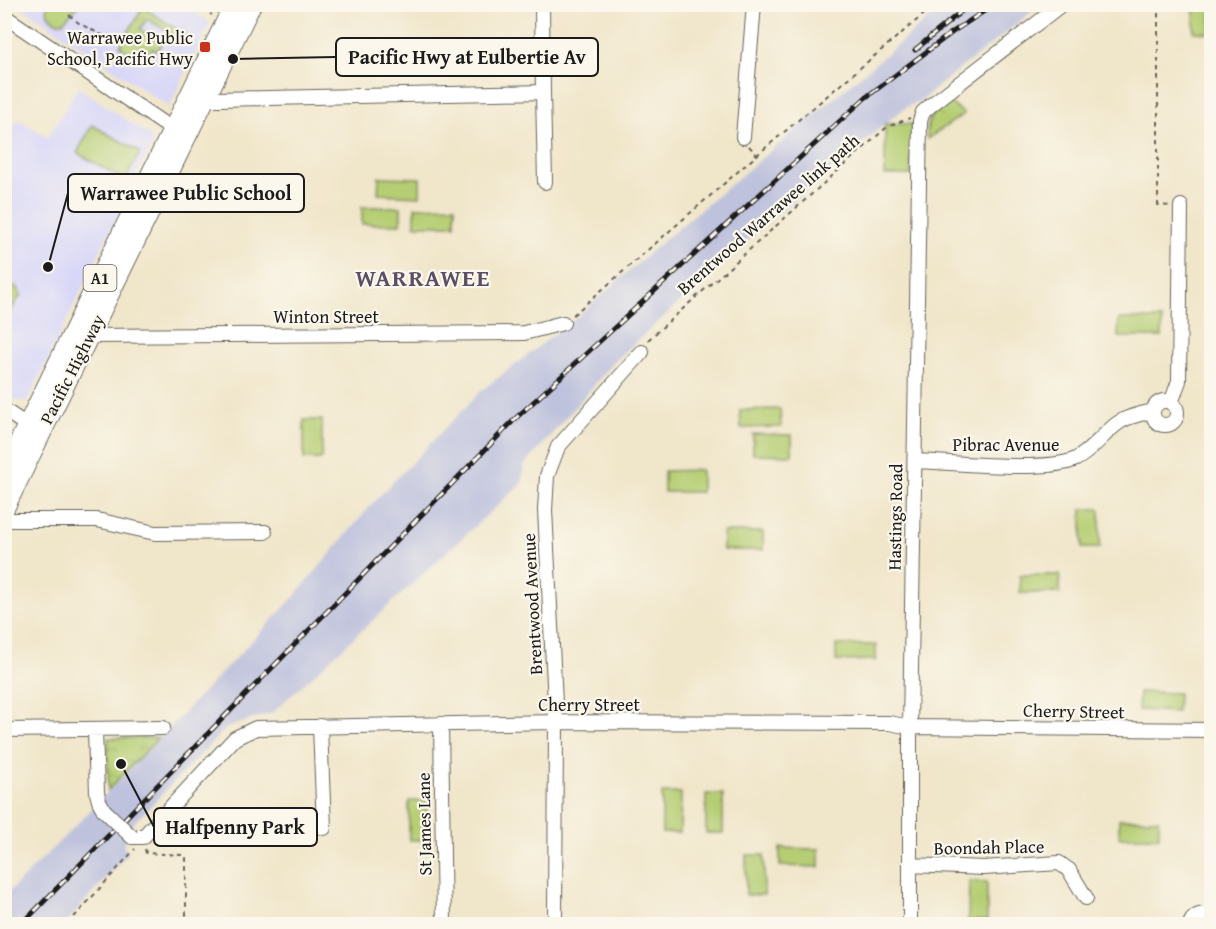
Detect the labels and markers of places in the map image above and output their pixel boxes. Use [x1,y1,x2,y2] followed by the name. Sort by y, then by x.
[47,24,193,72] place label: Warrawee Public School, Pacific Hwy
[336,38,598,76] callout: Pacific Hwy at Eulbertie Av
[198,40,212,54] marker: Warrawee Public School, Pacific Hwy
[68,174,304,212] callout: Warrawee Public School
[154,808,317,846] callout: Halfpenny Park

